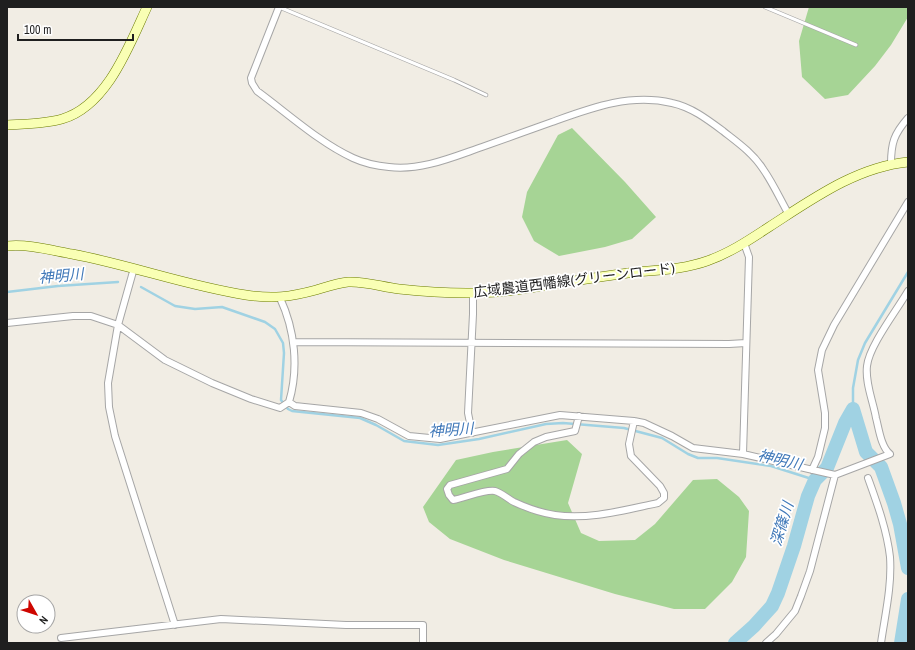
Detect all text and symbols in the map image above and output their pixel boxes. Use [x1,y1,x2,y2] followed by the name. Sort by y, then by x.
[18,16,133,42] scale bar
[24,22,51,38] text: 100 m
[472,259,676,301] street label: 広域農道西幡線(グリーンロード)
[38,263,86,288] water label: 神明川
[428,417,476,442] water label: 神明川
[756,444,806,475] water label: 神明川
[765,497,799,548] water label: 深篠川
[16,594,56,634] north arrow
[36,613,51,627] text: N

